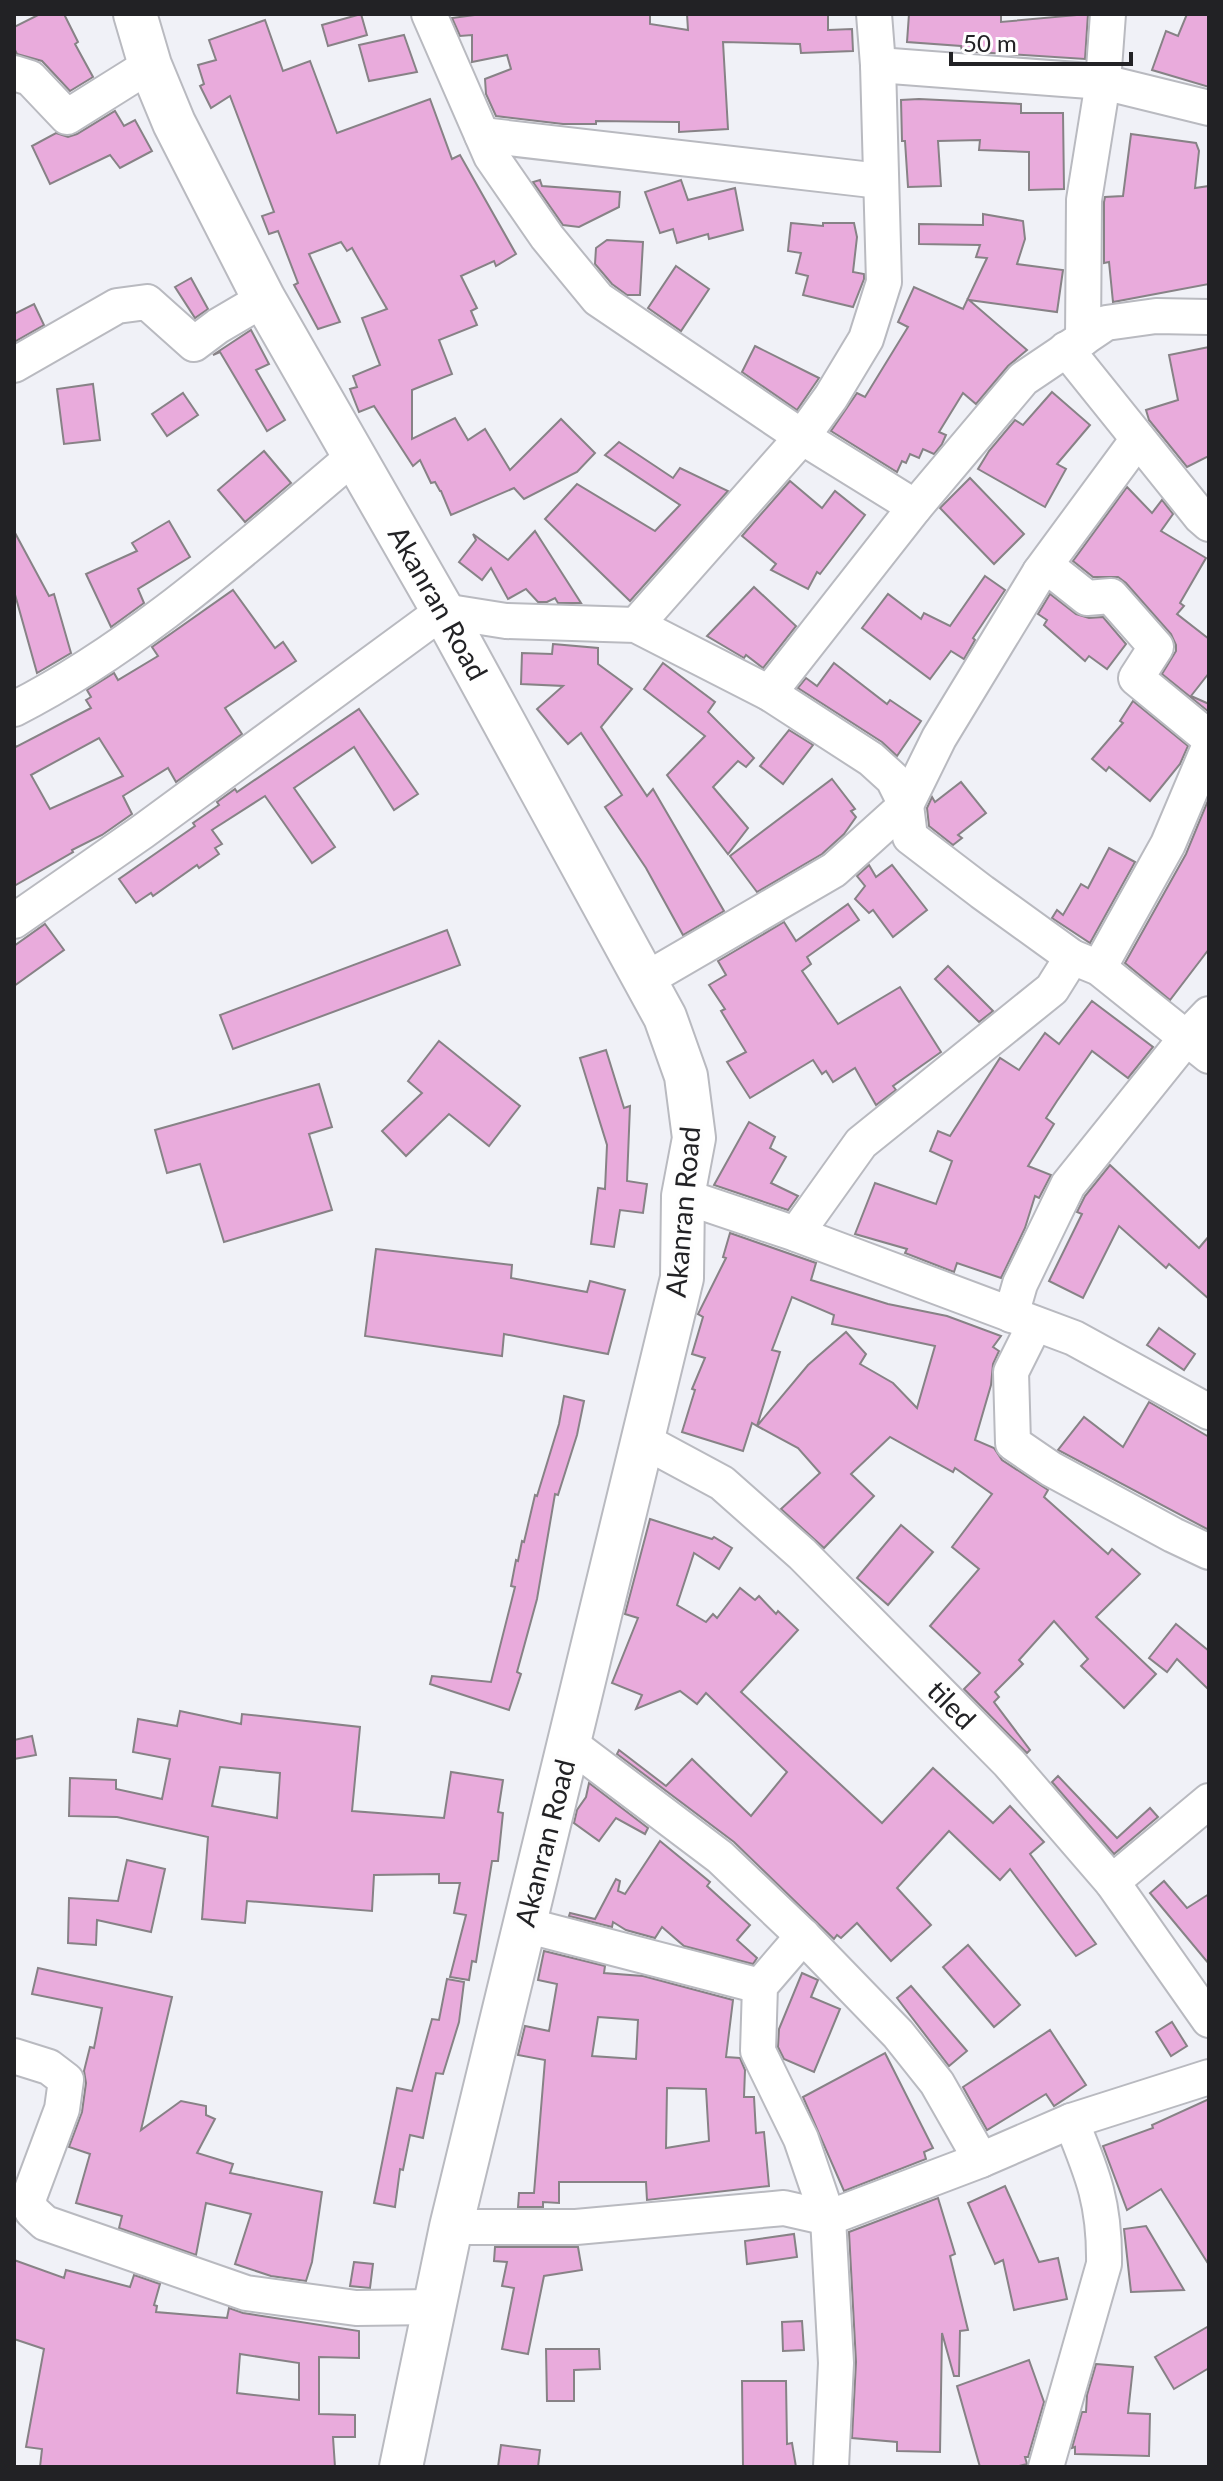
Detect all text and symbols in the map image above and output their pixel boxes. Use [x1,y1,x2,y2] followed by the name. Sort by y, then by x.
[951,16,1131,66] scale bar
[963,28,1017,57] text: 50 m
[382,520,495,686] street label: Akanran Road
[658,1125,706,1299] street label: Akanran Road
[921,1673,983,1736] street label: tiled
[507,1755,581,1930] street label: Akanran Road

